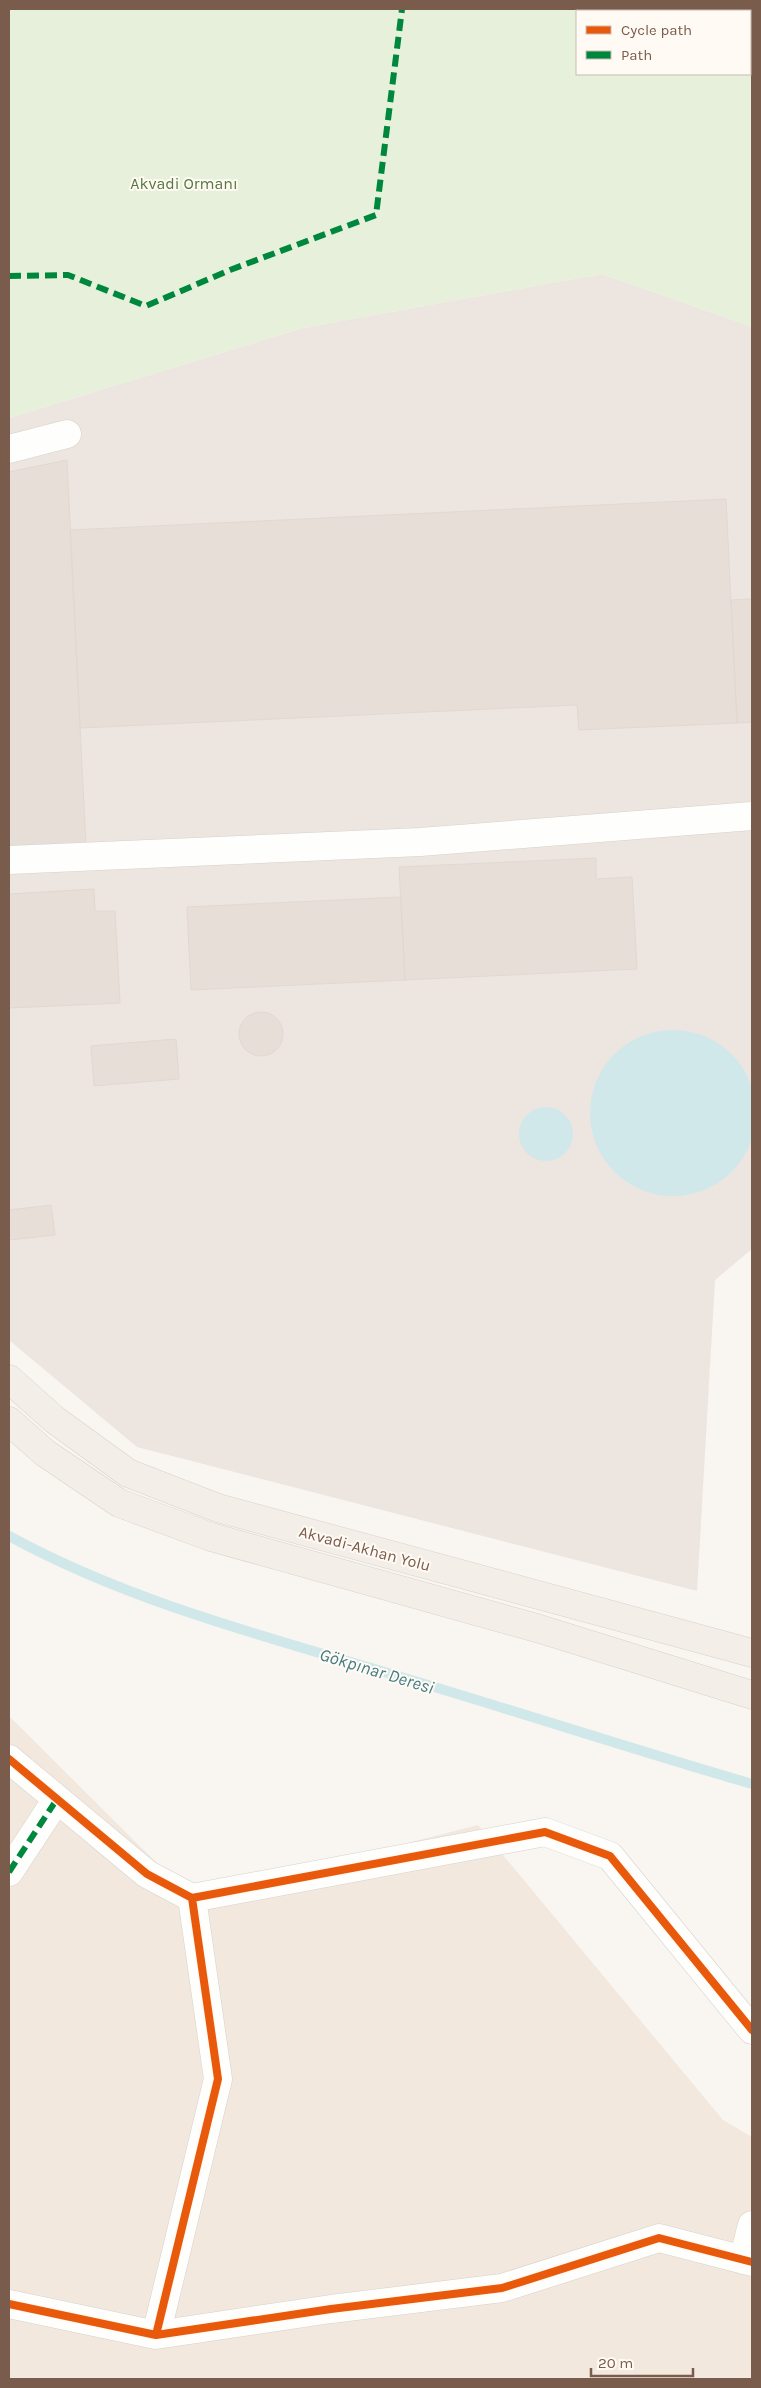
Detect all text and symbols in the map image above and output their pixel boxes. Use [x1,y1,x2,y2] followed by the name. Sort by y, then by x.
[576,10,751,75] legend
[621,21,692,39] text: Cycle path
[621,46,652,64] text: Path
[130,174,238,193] park label: Akvadi Ormanı
[297,1522,433,1575] street label: Akvadi-Akhan Yolu
[317,1643,437,1699] water label: Gökpınar Deresi
[591,2346,694,2378] scale bar
[598,2354,633,2372] text: 20 m

